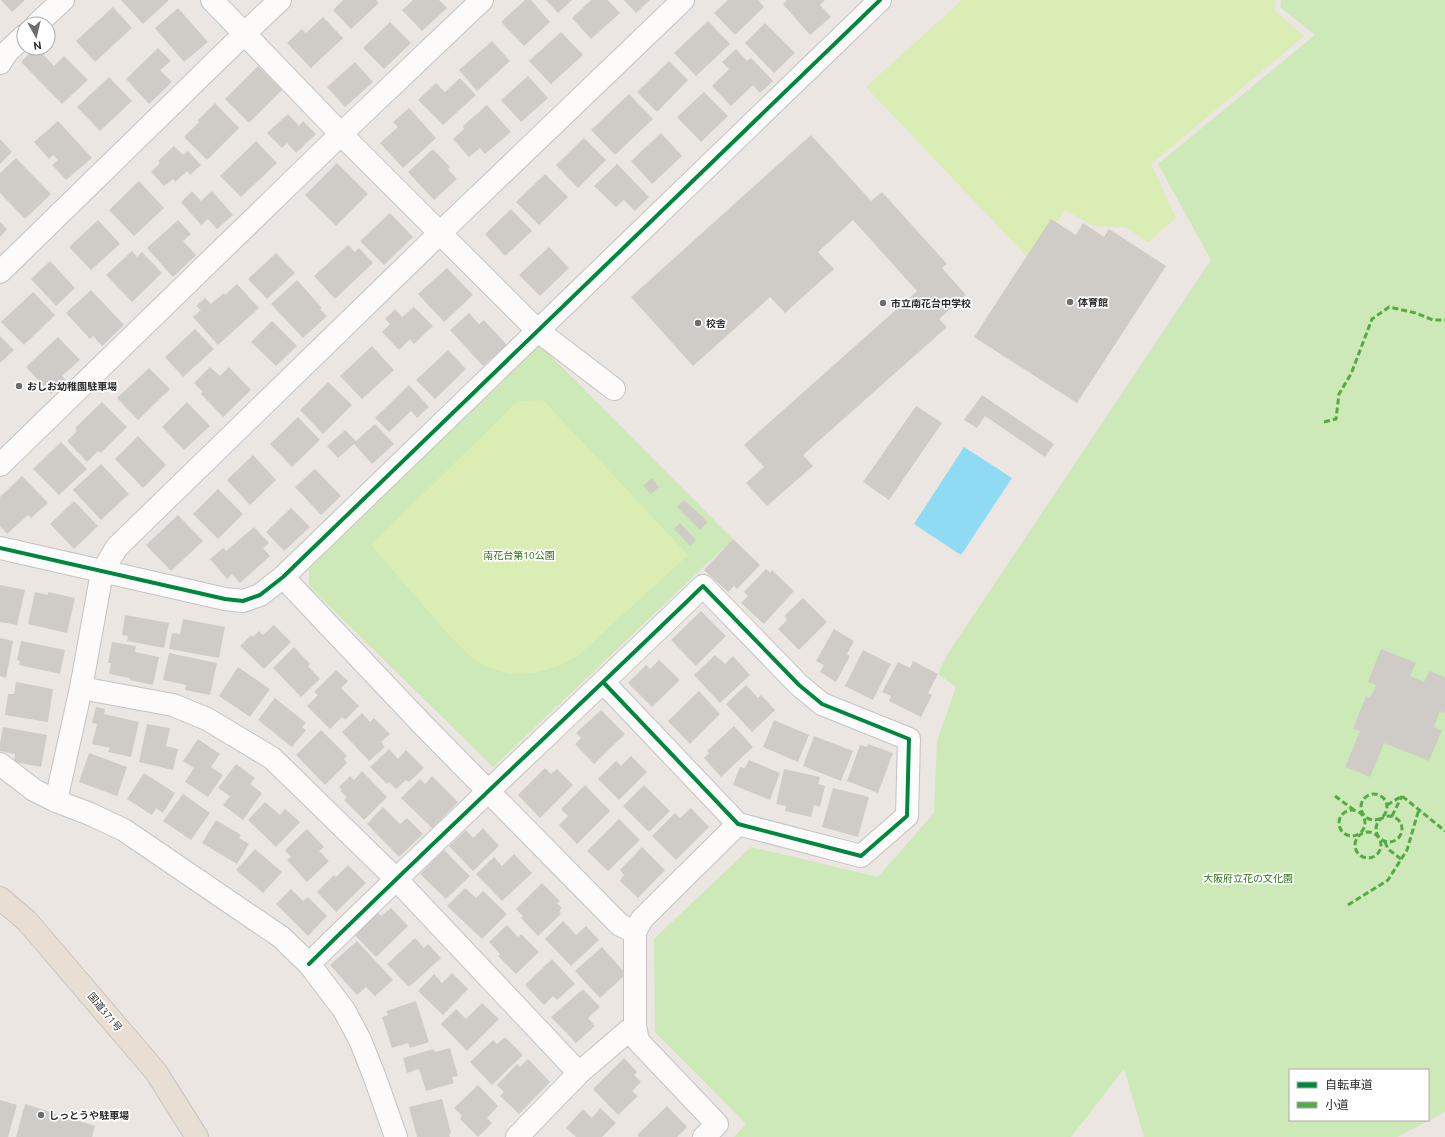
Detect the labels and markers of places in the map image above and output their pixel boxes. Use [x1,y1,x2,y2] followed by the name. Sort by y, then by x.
[1065,297,1075,307] marker: 体育館
[1077,297,1108,308] place label: 体育館
[878,298,888,308] marker: 市立南花台中学校
[891,298,971,309] place label: 市立南花台中学校
[693,318,703,328] marker: 校舎
[706,318,726,329] place label: 校舎
[14,381,24,391] marker: おしお幼稚園駐車場
[27,381,117,392] place label: おしお幼稚園駐車場
[36,1110,46,1120] marker: しっとうや駐車場
[49,1110,129,1121] place label: しっとうや駐車場

